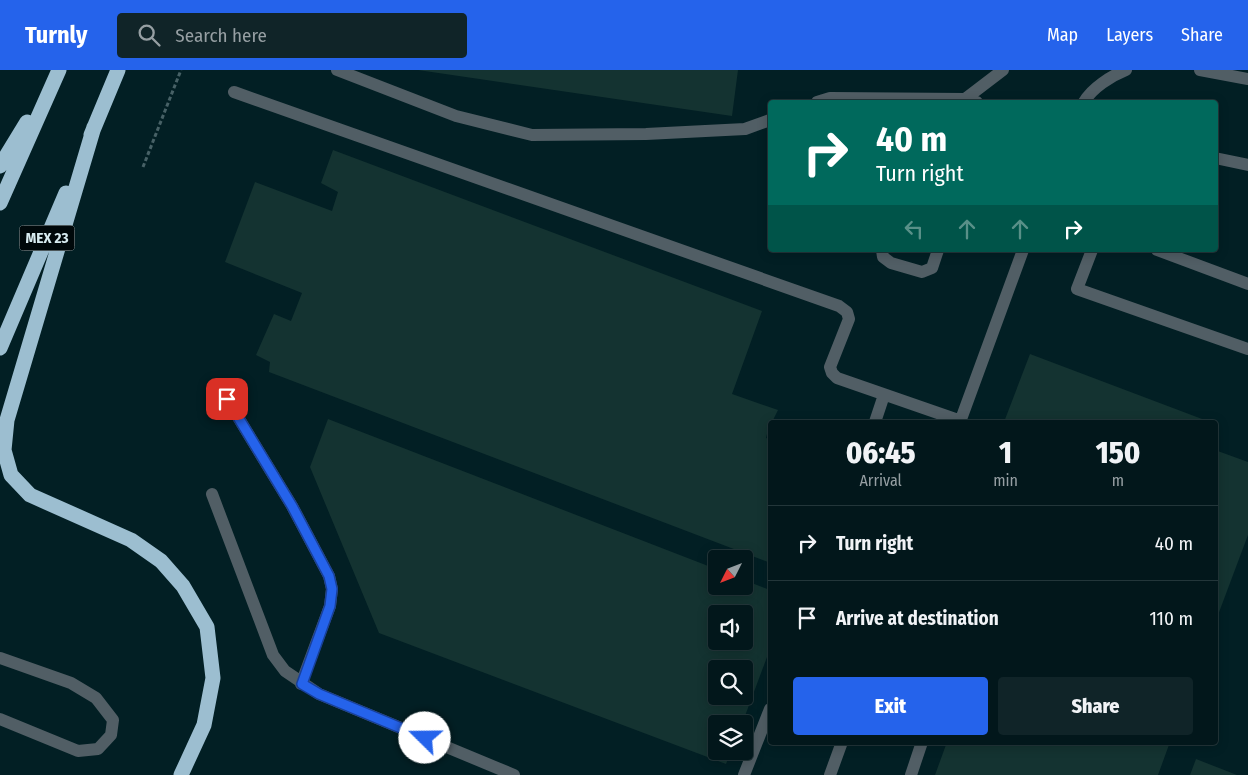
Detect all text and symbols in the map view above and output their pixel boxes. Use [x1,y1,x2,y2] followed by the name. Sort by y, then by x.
[117,13,467,58] search box
[25,21,87,49] text: Turnly
[135,21,163,49] icon: search
[175,24,267,47] text: Search here
[1047,24,1078,46] text: Map
[1106,24,1153,46] text: Layers
[1181,24,1223,46] text: Share
[876,118,947,160] text: 40 m
[793,120,858,185] icon: right
[876,160,964,187] text: Turn right
[900,215,928,243] icon: left
[953,215,981,243] icon: ahead
[1006,215,1034,243] icon: ahead
[1059,215,1087,243] icon: right
[20,226,74,250] road number: MEX 23
[206,378,248,420] pin
[213,385,241,413] icon: arrive
[846,435,916,471] text: 06:45
[999,435,1012,471] text: 1
[1096,435,1140,471] text: 150
[859,471,902,490] text: Arrival
[993,471,1018,490] text: min
[1112,471,1124,490] text: m
[793,529,821,557] icon: right
[836,532,913,555] text: Turn right
[1155,532,1193,555] text: 40 m
[708,550,752,595] north arrow
[708,550,753,760] map controls
[793,604,821,632] icon: arrive
[708,605,753,650] button: sound
[836,607,999,630] text: Arrive at destination
[1149,607,1193,630] text: 110 m
[708,660,753,705] button: search
[793,677,988,735] button: Exit
[998,677,1193,735] button: Share
[398,711,450,763] position arrow
[708,715,753,760] button: layers

